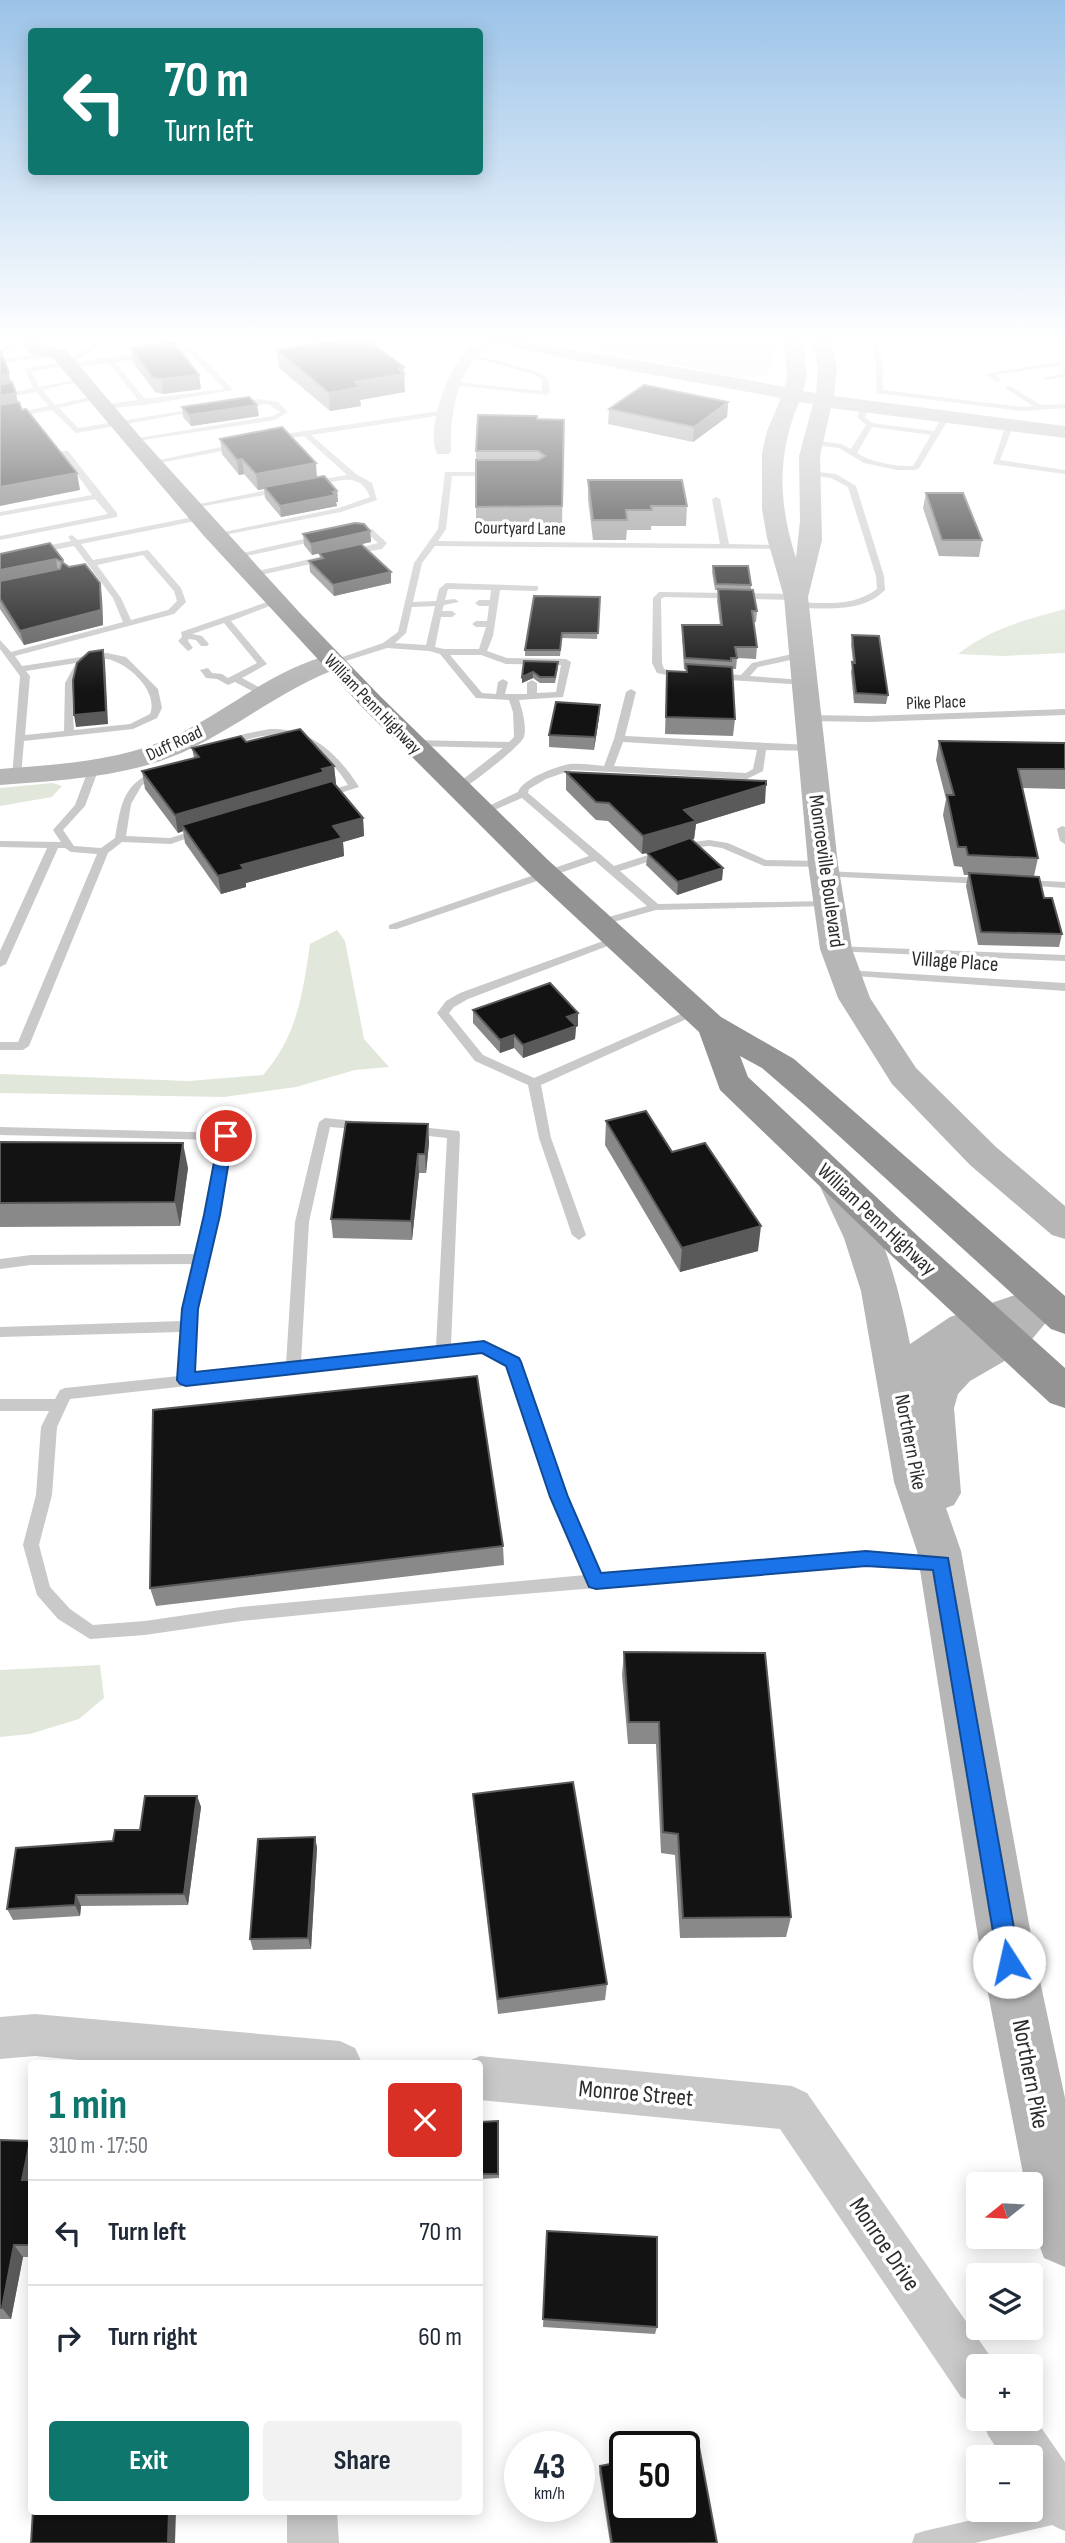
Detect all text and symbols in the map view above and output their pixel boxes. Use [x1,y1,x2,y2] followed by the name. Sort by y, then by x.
[164,52,249,111] text: 70 m
[49,56,140,147] icon: left
[164,112,254,151] text: Turn left
[474,517,566,540] street label: Courtyard Lane
[320,650,426,759] street label: William Penn Highway
[906,691,966,714] street label: Pike Place
[143,721,206,766] street label: Duff Road
[803,793,850,949] street label: Monroeville Boulevard
[911,946,999,977] street label: Village Place
[196,1106,256,1166] pin
[207,1117,245,1155] icon: arrive
[812,1158,941,1281] street label: William Penn Highway
[889,1392,932,1492] street label: Northern Pike
[972,1925,1046,1999] position arrow
[1006,2017,1055,2131] street label: Northern Pike
[577,2074,695,2113] street label: Monroe Street
[49,2080,127,2131] text: 1 min
[388,2083,462,2157] button: close
[49,2132,148,2160] text: 310 m · 17:50
[966,2172,1043,2249] north arrow
[966,2172,1043,2522] map controls
[843,2192,926,2296] street label: Monroe Drive
[49,2214,87,2252] icon: left
[108,2217,186,2248] text: Turn left
[419,2217,462,2248] text: 70 m
[966,2263,1043,2340] button: layers
[49,2319,87,2357] icon: right
[108,2322,197,2353] text: Turn right
[418,2322,462,2353] text: 60 m
[966,2354,1043,2431] button: +
[49,2421,249,2501] button: Exit
[263,2421,462,2501] button: Share
[609,2431,700,2522] speed limit sign: 50
[966,2445,1043,2522] button: −
[533,2446,566,2489] text: 43
[534,2483,565,2504] text: km/h

